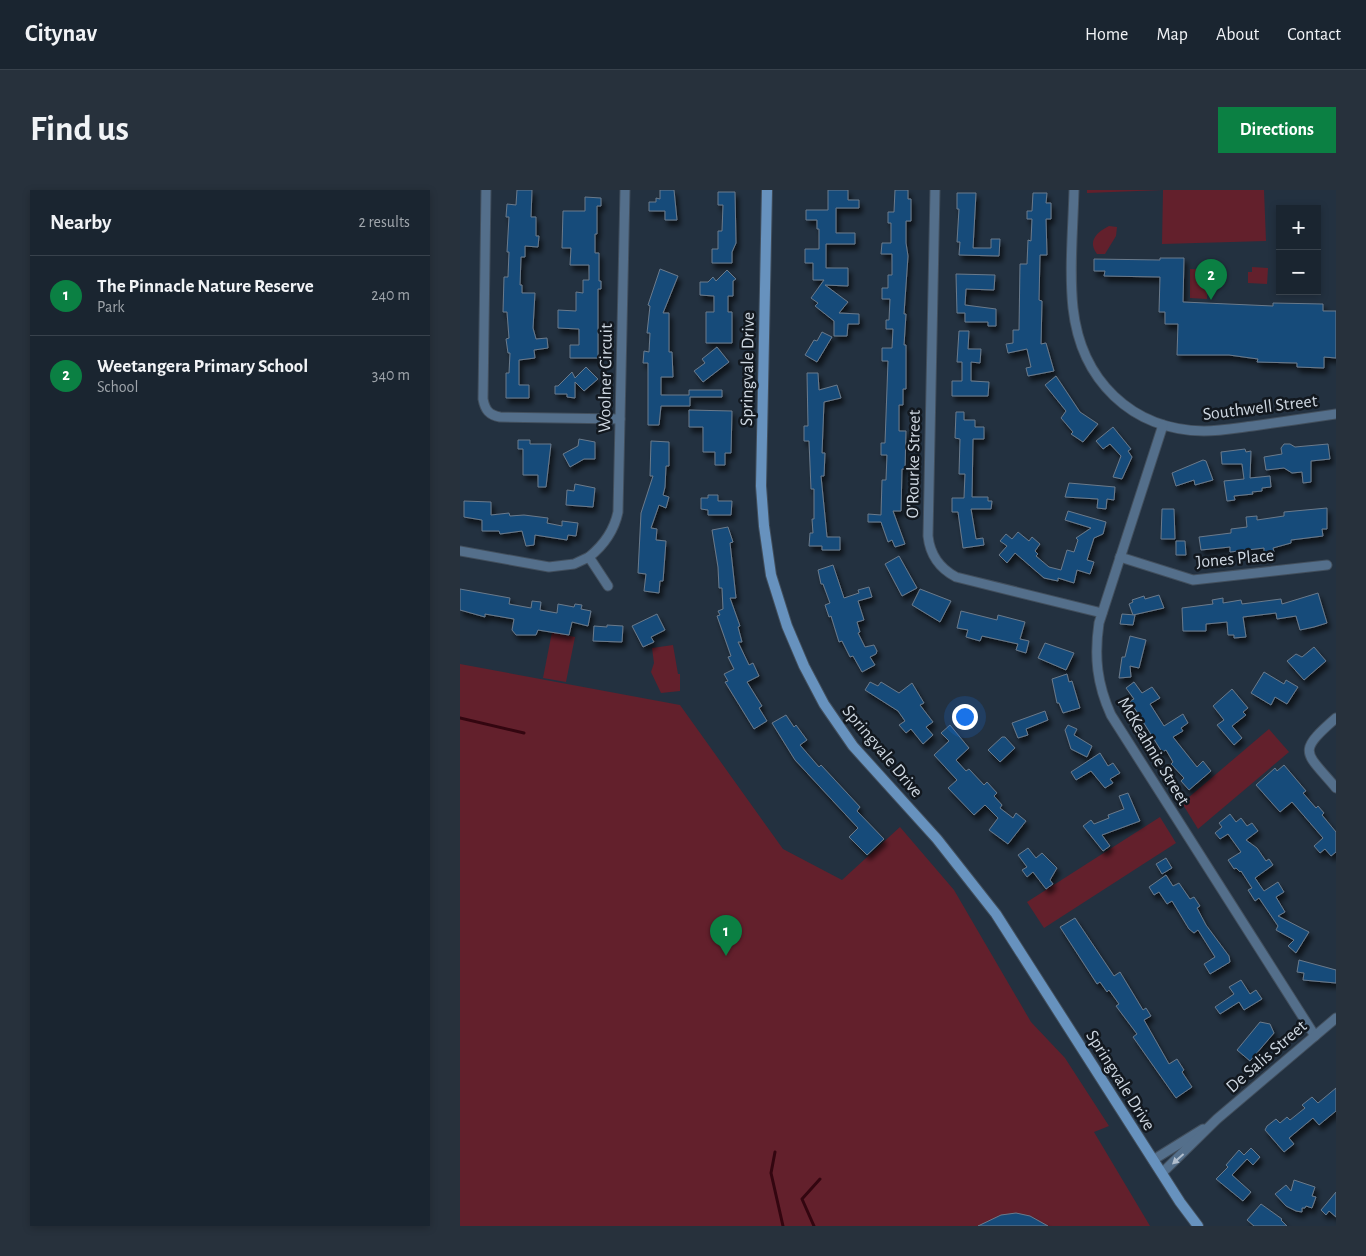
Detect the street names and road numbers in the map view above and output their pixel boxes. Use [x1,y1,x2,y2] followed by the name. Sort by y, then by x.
[738,312,758,426] street label: Springvale Drive
[596,323,616,433] street label: Woolner Circuit
[1202,392,1319,424] street label: Southwell Street
[904,409,924,519] street label: O'Rourke Street
[1195,547,1275,571] street label: Jones Place
[1114,694,1193,809] street label: McKeahnie Street
[839,702,926,801] street label: Springvale Drive
[1223,1017,1311,1096] street label: De Salis Street
[1082,1027,1158,1134] street label: Springvale Drive

